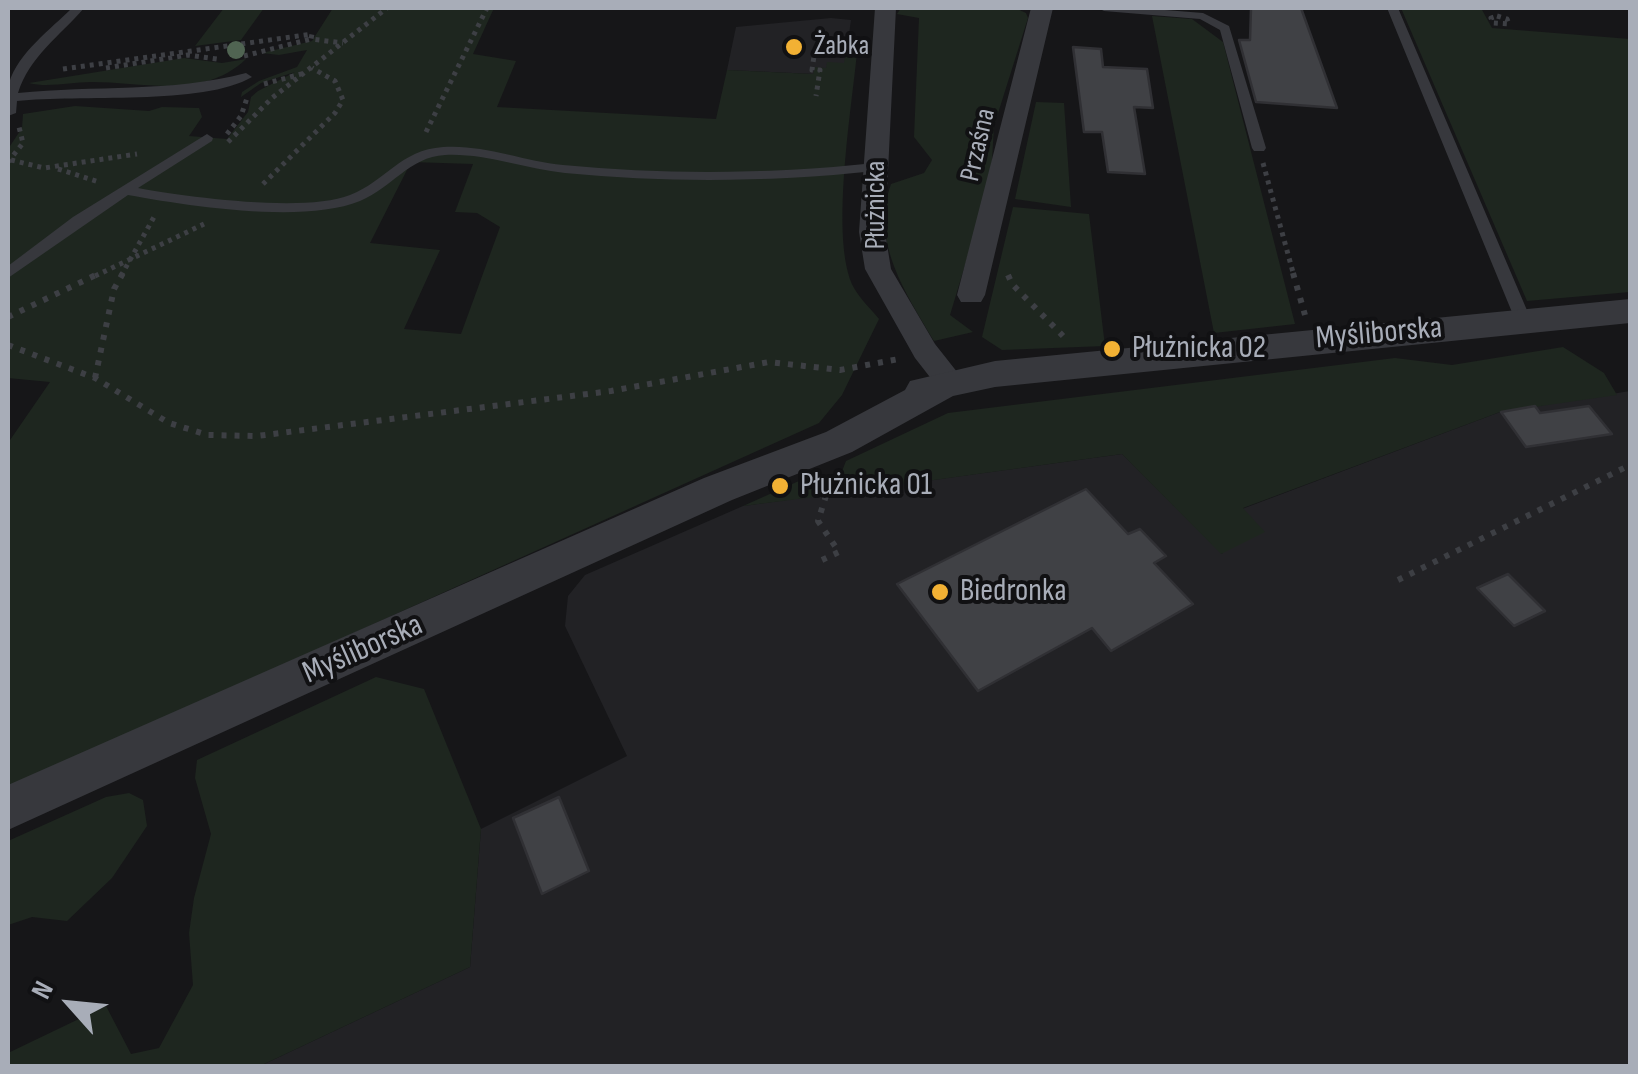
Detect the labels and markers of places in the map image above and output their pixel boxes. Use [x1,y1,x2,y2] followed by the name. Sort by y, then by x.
[814,30,869,64] place label: Żabka
[783,36,805,58] marker: Żabka
[1132,330,1266,368] place label: Płużnicka 02
[1101,338,1123,360] marker: Płużnicka 02
[800,467,932,505] place label: Płużnicka 01
[769,475,791,497] marker: Płużnicka 01
[960,573,1067,611] place label: Biedronka
[929,581,951,603] marker: Biedronka

